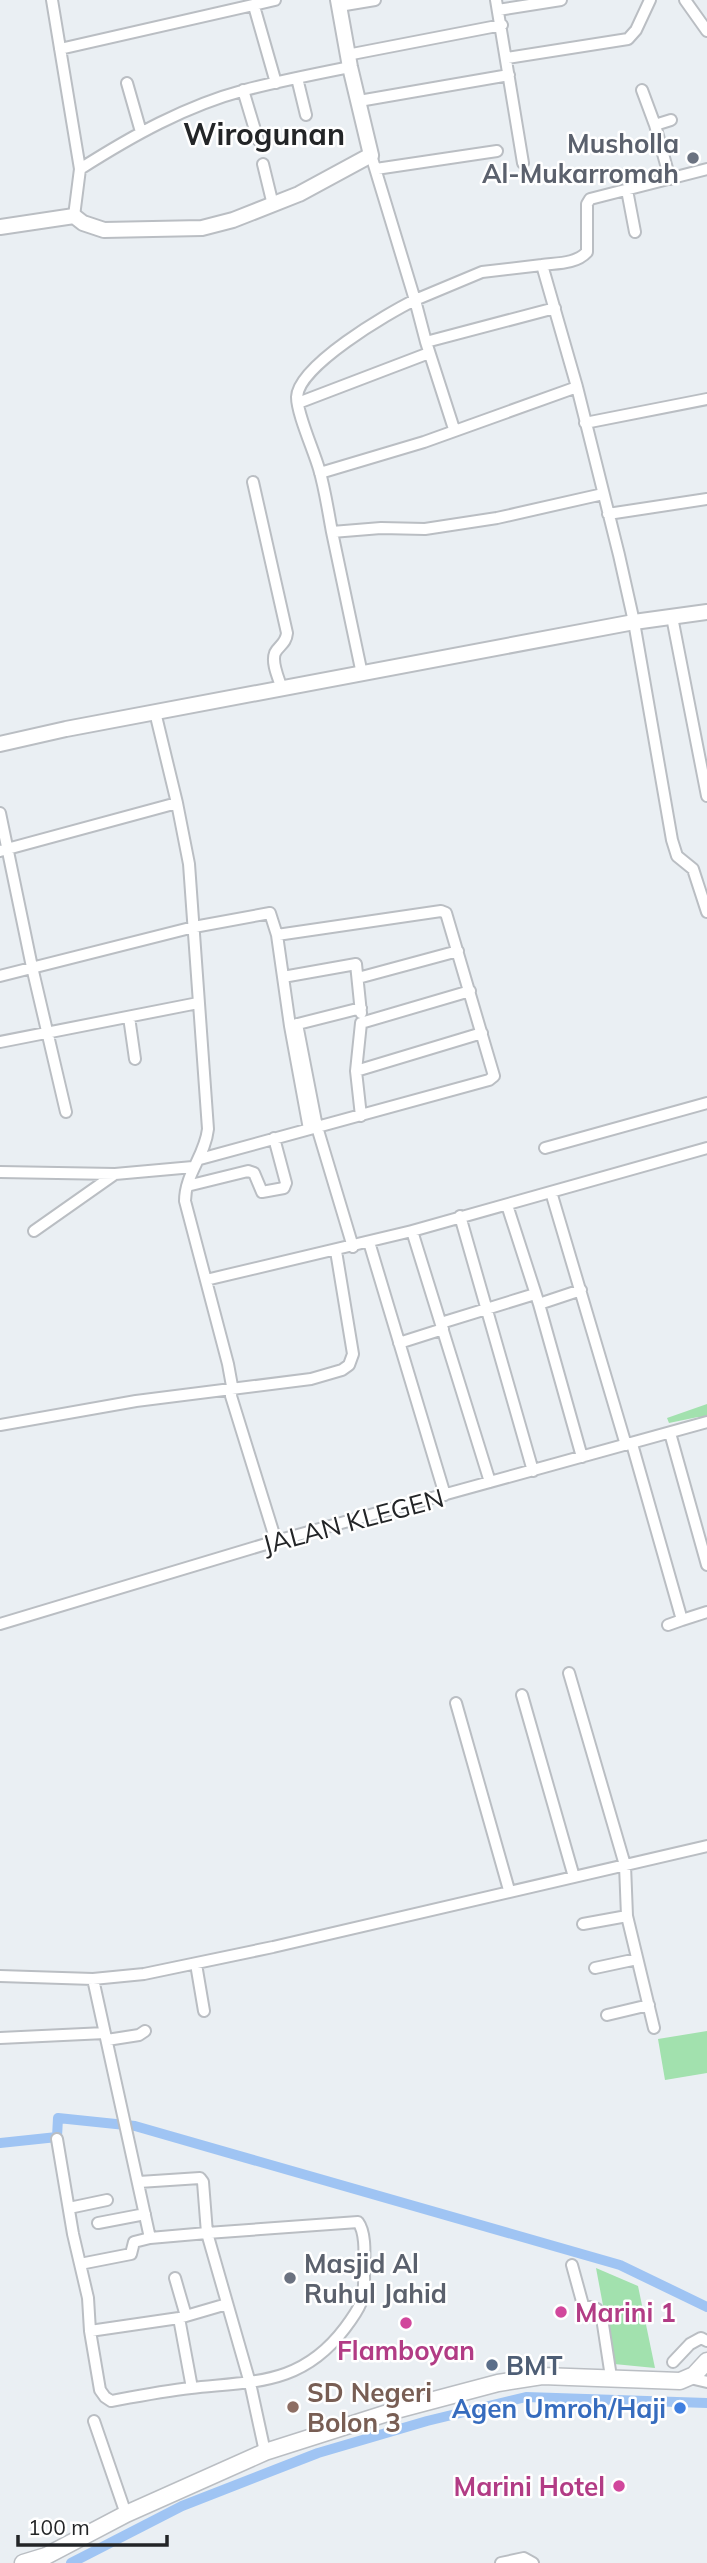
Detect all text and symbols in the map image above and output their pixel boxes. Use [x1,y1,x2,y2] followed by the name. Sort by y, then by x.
[183,115,345,153] district label: Wirogunan
[482,127,679,190] place label: Musholla Al-Mukarromah
[685,150,701,166] marker: Musholla Al-Mukarromah
[259,1481,447,1561] street label: JALAN KLEGEN
[304,2247,447,2310] place label: Masjid Al Ruhul Jahid
[282,2270,298,2286] marker: Masjid Al Ruhul Jahid
[575,2296,676,2329] place label: Marini 1
[553,2304,569,2320] marker: Marini 1
[398,2315,414,2331] marker: Flamboyan
[337,2334,475,2367] place label: Flamboyan
[506,2349,563,2382] place label: BMT
[484,2357,500,2373] marker: BMT
[307,2376,432,2439] place label: SD Negeri Bolon 3
[452,2392,666,2425] place label: Agen Umroh/Haji
[285,2399,301,2415] marker: SD Negeri Bolon 3
[672,2400,688,2416] marker: Agen Umroh/Haji
[454,2470,605,2503] place label: Marini Hotel
[611,2478,627,2494] marker: Marini Hotel
[18,2504,166,2548] scale bar
[28,2514,90,2540] text: 100 m

